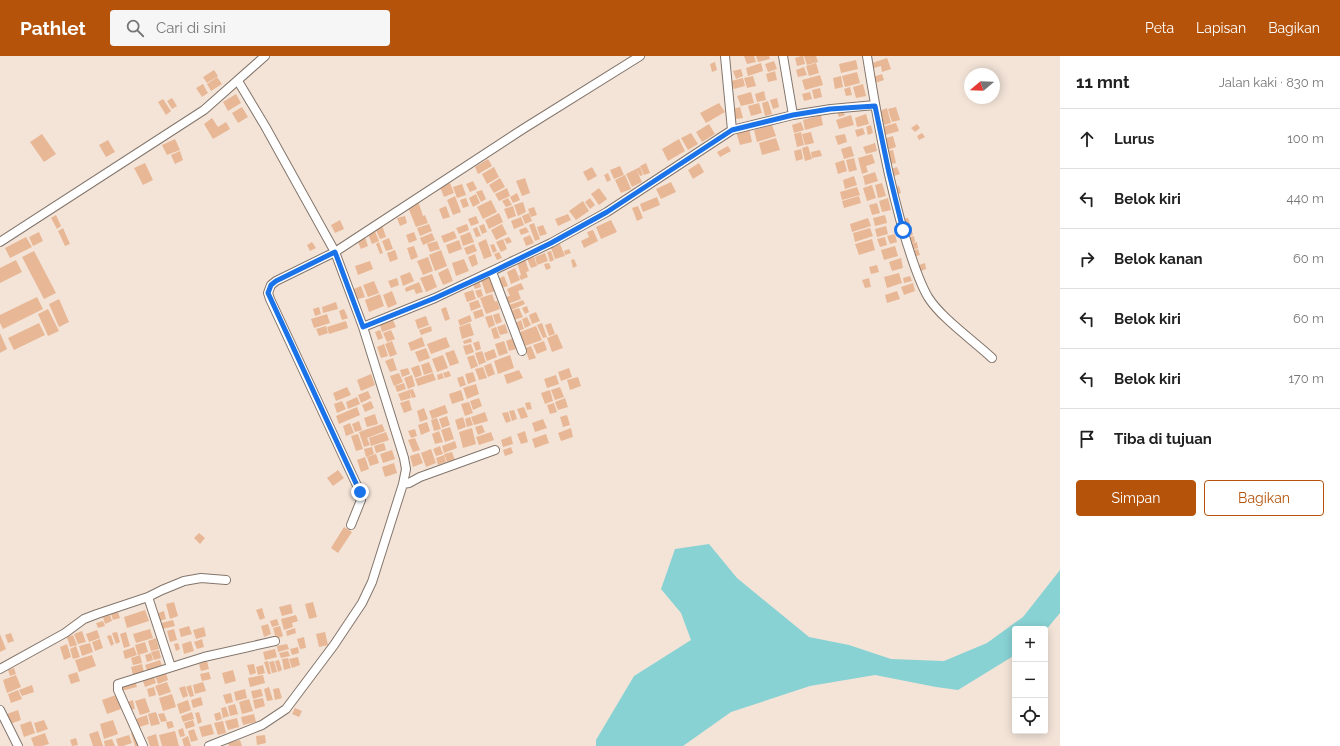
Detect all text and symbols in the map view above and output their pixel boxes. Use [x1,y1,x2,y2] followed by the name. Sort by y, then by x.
[110,10,390,46] search box
[20,17,86,39] text: Pathlet
[124,17,146,39] icon: search
[156,19,226,37] text: Cari di sini
[1145,20,1174,36] text: Peta
[1196,20,1246,36] text: Lapisan
[1268,20,1320,36] text: Bagikan
[964,68,1000,104] north arrow
[1076,72,1129,92] text: 11 mnt
[1219,75,1324,90] text: Jalan kaki · 830 m
[1076,128,1098,150] icon: ahead
[1114,130,1155,148] text: Lurus
[1287,131,1324,146] text: 100 m
[1076,188,1098,210] icon: left
[1114,190,1181,208] text: Belok kiri
[1287,191,1324,206] text: 440 m
[894,221,912,239] route start
[1076,248,1098,270] icon: right
[1114,250,1203,268] text: Belok kanan
[1293,251,1324,266] text: 60 m
[1076,308,1098,330] icon: left
[1114,310,1181,328] text: Belok kiri
[1293,311,1324,326] text: 60 m
[1076,368,1098,390] icon: left
[1114,370,1181,388] text: Belok kiri
[1288,371,1324,386] text: 170 m
[1076,428,1098,450] icon: arrive
[1114,430,1212,448] text: Tiba di tujuan
[1076,480,1196,516] button: Simpan
[1204,480,1324,516] button: Bagikan
[351,483,369,501] route end
[1012,626,1048,734] map controls
[1012,626,1048,662] button: +
[1012,662,1048,698] button: −
[1012,698,1048,734] button: locate

